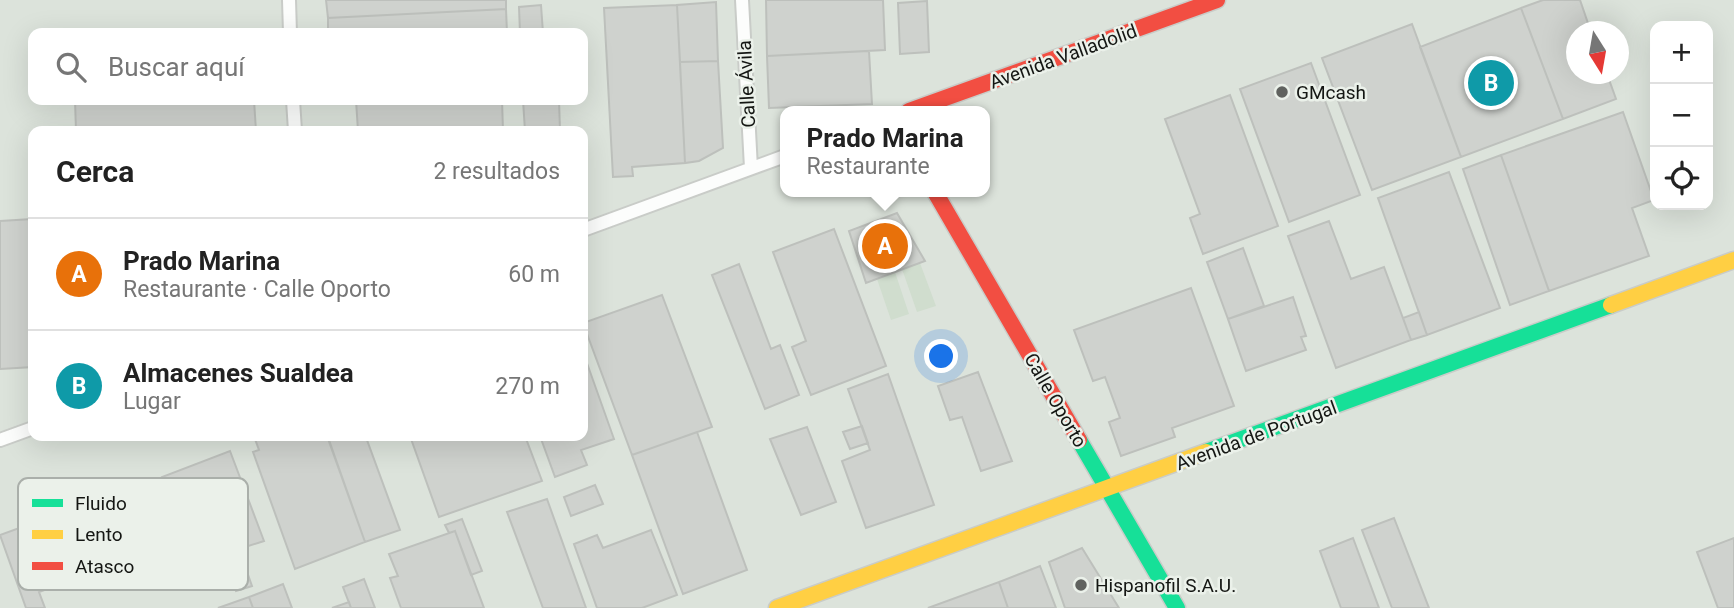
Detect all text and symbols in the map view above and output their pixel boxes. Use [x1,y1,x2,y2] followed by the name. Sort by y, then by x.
[986,19,1140,94] street label: Avenida Valladolid
[1566,21,1629,84] north arrow
[1650,21,1713,210] map controls
[1650,21,1713,84] button: +
[28,28,588,105] search box
[733,40,760,128] street label: Calle Ávila
[52,48,90,86] icon: search
[108,52,245,82] text: Buscar aquí
[1468,57,1514,109] pin: B
[1296,81,1366,104] place label: GMcash
[1274,84,1290,100] marker: GMcash
[1650,84,1713,147] button: −
[780,106,990,197] popup
[806,123,964,153] text: Prado Marina
[1650,147,1713,210] button: locate
[806,153,930,180] text: Restaurante
[56,154,134,189] text: Cerca
[433,158,560,185] text: 2 resultados
[862,220,908,272] pin: A
[123,246,280,276] text: Prado Marina
[71,261,87,288] text: A
[508,261,560,288] text: 60 m
[123,276,391,303] text: Restaurante · Calle Oporto
[924,339,958,373] your location
[1019,349,1092,452] street label: Calle Oporto
[123,358,354,388] text: Almacenes Sualdea
[72,373,86,400] text: B
[495,373,560,400] text: 270 m
[123,388,181,415] text: Lugar
[1173,396,1340,475] street label: Avenida de Portugal
[18,478,248,590] legend
[75,492,127,515] text: Fluido
[75,523,123,546] text: Lento
[75,555,134,578] text: Atasco
[1095,574,1236,597] place label: Hispanofil S.A.U.
[1073,577,1089,593] marker: Hispanofil S.A.U.

